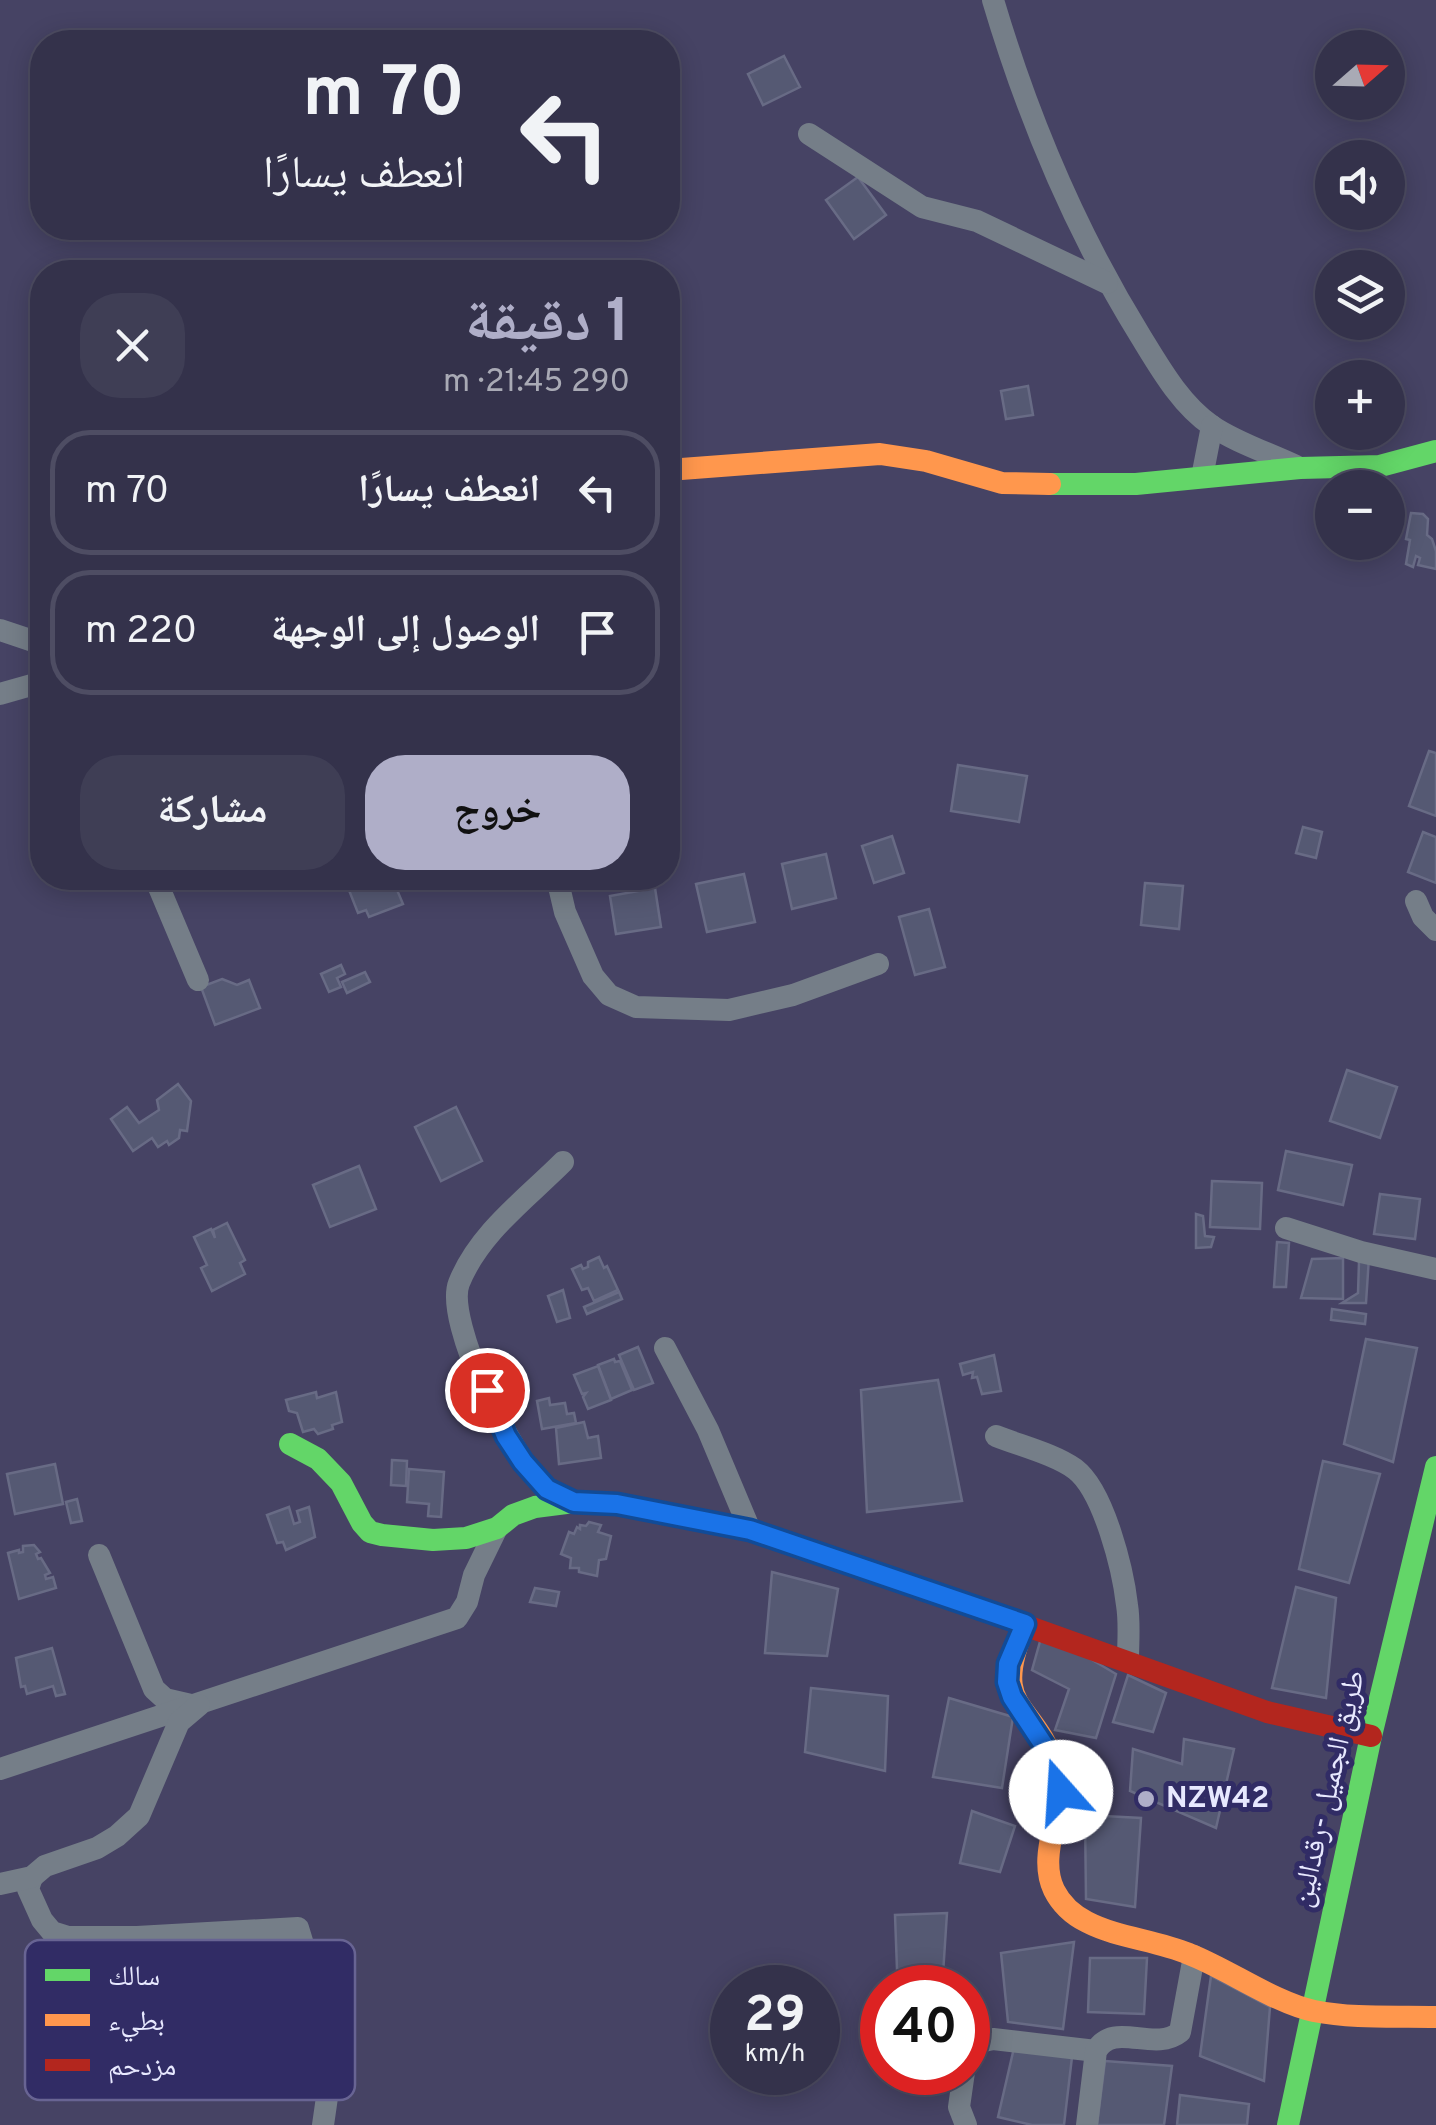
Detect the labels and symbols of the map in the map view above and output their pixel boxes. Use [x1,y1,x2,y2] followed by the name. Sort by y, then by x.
[1315,30,1405,120] north arrow
[445,1348,530,1433] pin
[1285,1667,1375,1911] street label: طريق الجميل -رقدالين
[1009,1740,1113,1844] position arrow
[1166,1781,1269,1818] place label: NZW42
[1135,1788,1157,1810] marker: NZW42
[25,1940,355,2100] legend
[108,1960,160,1996] text: سالك
[860,1965,990,2095] speed limit sign: 40
[108,2005,165,2043] text: بطيء
[108,2050,176,2086] text: مزدحم

